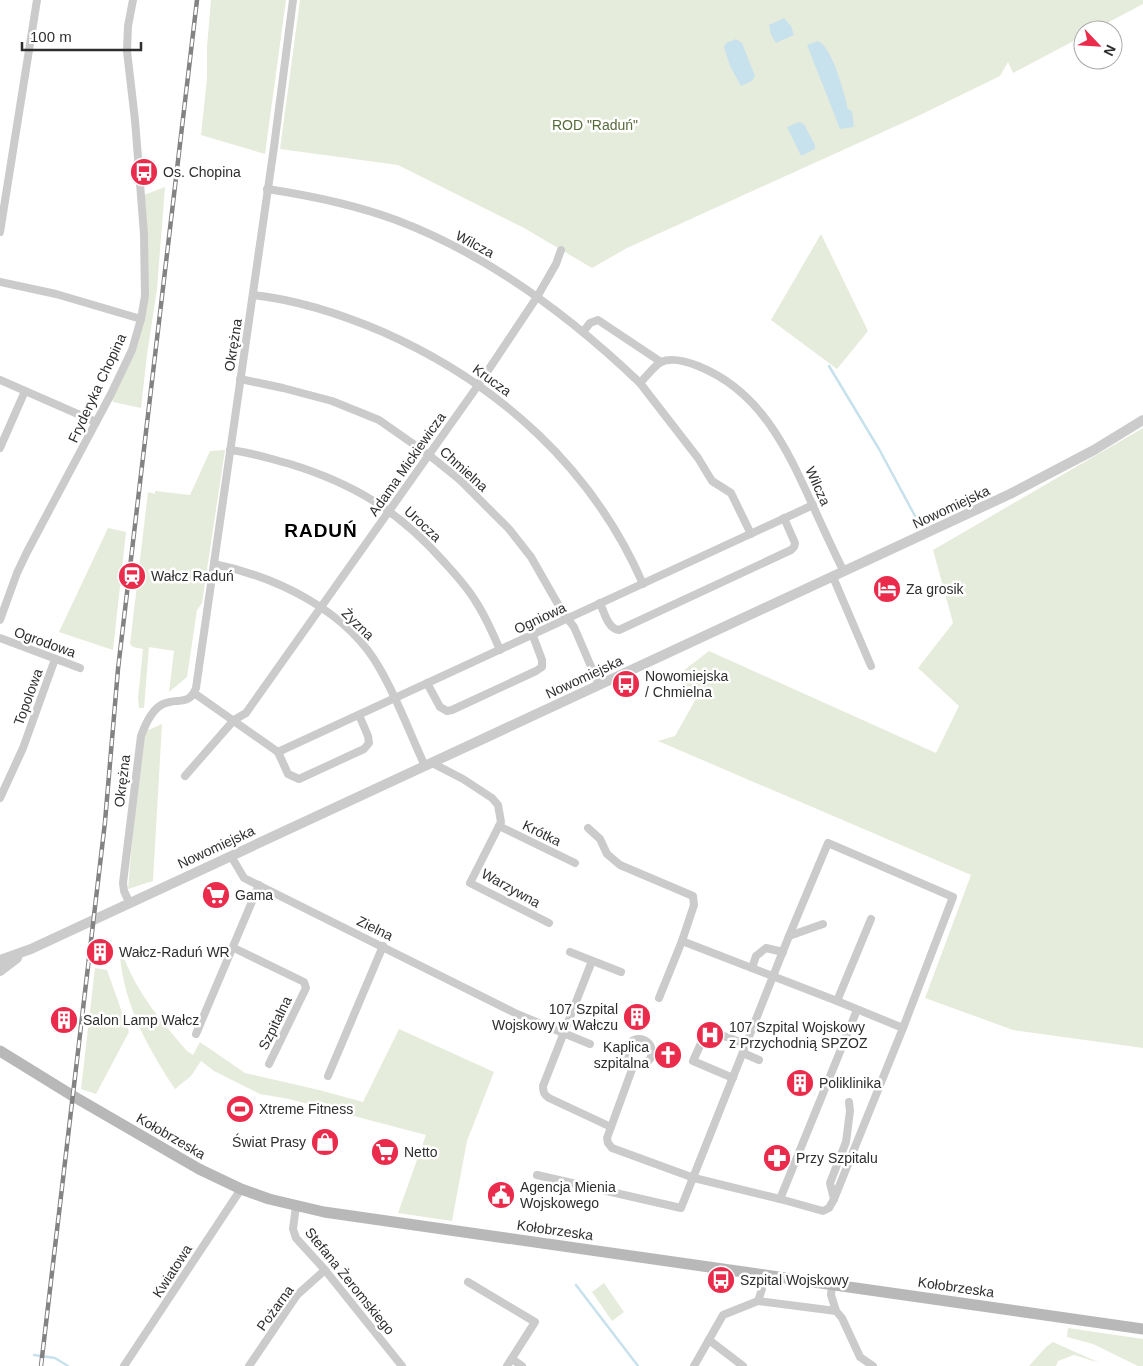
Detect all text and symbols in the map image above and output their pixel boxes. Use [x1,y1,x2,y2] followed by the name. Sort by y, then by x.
[22,20,141,52] scale bar
[1073,20,1123,70] north arrow
[30,28,72,45] text: 100 m
[1100,43,1119,58] text: N
[552,117,638,133] park label: ROD "Raduń"
[129,157,159,187] bus stop icon: Os. Chopina
[163,164,241,180] place label: Os. Chopina
[453,227,497,261] street label: Wilcza
[221,317,245,372] street label: Okrężna
[65,331,129,445] street label: Fryderyka Chopina
[470,361,514,399] street label: Krucza
[365,409,449,519] street label: Adama Mickiewicza
[437,443,491,495] street label: Chmielna
[802,464,834,508] street label: Wilcza
[910,482,992,532] street label: Nowomiejska
[401,503,445,545] street label: Urocza
[284,520,358,541] district label: RADUŃ
[117,561,147,591] station icon: Wałcz Raduń
[151,568,234,584] place label: Wałcz Raduń
[872,574,902,604] hotel icon: Za grosik
[906,581,965,597] place label: Za grosik
[512,599,569,637] street label: Ogniowa
[339,604,378,643] street label: Żyzna
[12,623,78,661] street label: Ogrodowa
[543,652,625,702] street label: Nowomiejska
[10,666,46,728] street label: Topolowa
[645,668,728,700] place label: Nowomiejska / Chmielna
[611,669,641,699] bus stop icon: Nowomiejska / Chmielna
[111,754,133,808] street label: Okrężna
[520,817,564,849] street label: Krótka
[175,822,257,872] street label: Nowomiejska
[479,865,543,911] street label: Warzywna
[201,880,231,910] supermarket icon: Gama
[235,887,273,903] place label: Gama
[354,912,396,944] street label: Zielna
[85,937,115,967] building icon: Wałcz-Raduń WR
[119,944,230,960] place label: Wałcz-Raduń WR
[255,993,295,1052] street label: Szpitalna
[492,1001,618,1033] place label: 107 Szpital Wojskowy w Wałczu
[622,1002,652,1032] building icon: 107 Szpital Wojskowy w Wałczu
[49,1005,79,1035] building icon: Salon Lamp Wałcz
[83,1012,199,1028] place label: Salon Lamp Wałcz
[729,1019,868,1051] place label: 107 Szpital Wojskowy z Przychodnią SPZOZ
[695,1020,725,1050] hospital icon: 107 Szpital Wojskowy z Przychodnią SPZOZ
[594,1039,649,1071] place label: Kaplica szpitalna
[653,1040,683,1070] church icon: Kaplica szpitalna
[785,1068,815,1098] building icon: Poliklinika
[819,1075,881,1091] place label: Poliklinika
[225,1094,255,1124] sports icon: Xtreme Fitness
[259,1101,353,1117] place label: Xtreme Fitness
[134,1110,209,1162] street label: Kołobrzeska
[310,1127,340,1157] shop icon: Świat Prasy
[232,1133,306,1150] place label: Świat Prasy
[370,1137,400,1167] supermarket icon: Netto
[762,1143,792,1173] pharmacy icon: Przy Szpitalu
[404,1144,438,1160] place label: Netto
[796,1150,878,1166] place label: Przy Szpitalu
[520,1179,616,1211] place label: Agencja Mienia Wojskowego
[486,1180,516,1210] public building icon: Agencja Mienia Wojskowego
[516,1217,594,1243] street label: Kołobrzeska
[302,1224,399,1338] street label: Stefana Żeromskiego
[149,1241,195,1300] street label: Kwiatowa
[706,1265,736,1295] bus stop icon: Szpital Wojskowy
[740,1272,849,1288] place label: Szpital Wojskowy
[917,1274,995,1300] street label: Kołobrzeska
[253,1282,297,1334] street label: Pożarna

